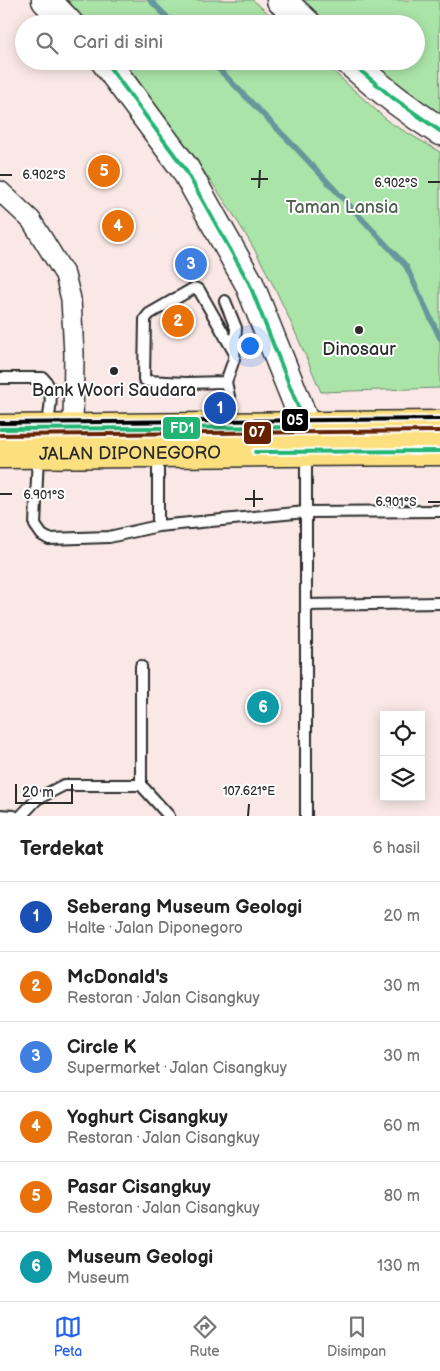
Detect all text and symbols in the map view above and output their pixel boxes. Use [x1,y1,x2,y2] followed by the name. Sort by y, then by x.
[15,15,425,70] search box
[33,29,61,57] icon: search
[73,31,163,54] text: Cari di sini
[88,152,120,190] pin: 5
[22,168,66,183] text: 6.902°S
[374,176,418,191] text: 6.902°S
[286,197,398,218] park label: Taman Lansia
[102,207,134,245] pin: 4
[175,245,207,283] pin: 3
[162,302,194,340] pin: 2
[353,324,365,336] marker: Dinosaur
[237,333,263,359] your location
[322,339,396,360] place label: Dinosaur
[108,365,120,377] marker: Bank Woori Saudara
[32,380,196,401] place label: Bank Woori Saudara
[204,389,236,427] pin: 1
[281,408,309,432] line badge: 05
[287,412,303,429] text: 05
[162,416,201,440] line badge: FD1
[170,420,194,437] text: FD1
[243,421,272,445] line badge: 07
[249,424,265,441] text: 07
[39,442,221,464] street label: JALAN DIPONEGORO
[23,488,65,503] text: 6.901°S
[375,495,417,510] text: 6.901°S
[247,688,279,726] pin: 6
[380,711,425,801] map controls
[380,711,425,756] button: locate
[380,756,425,801] button: layers
[15,781,72,804] scale bar
[22,784,54,801] text: 20 m
[223,784,275,799] text: 107.621°E
[20,836,104,861] text: Terdekat
[373,839,420,858] text: 6 hasil
[67,896,302,919] text: Seberang Museum Geologi
[33,907,39,926] text: 1
[384,907,420,926] text: 20 m
[67,919,243,938] text: Halte · Jalan Diponegoro
[67,966,168,989] text: McDonald's
[31,977,41,996] text: 2
[383,977,420,996] text: 30 m
[67,989,260,1008] text: Restoran · Jalan Cisangkuy
[67,1036,136,1059] text: Circle K
[31,1047,41,1066] text: 3
[383,1047,420,1066] text: 30 m
[67,1059,287,1078] text: Supermarket · Jalan Cisangkuy
[67,1106,228,1129] text: Yoghurt Cisangkuy
[31,1117,41,1136] text: 4
[383,1117,420,1136] text: 60 m
[67,1129,260,1148] text: Restoran · Jalan Cisangkuy
[67,1176,211,1199] text: Pasar Cisangkuy
[31,1187,41,1206] text: 5
[384,1187,420,1206] text: 80 m
[67,1199,260,1218] text: Restoran · Jalan Cisangkuy
[67,1246,213,1269] text: Museum Geologi
[31,1257,41,1276] text: 6
[377,1257,420,1276] text: 130 m
[67,1269,129,1288] text: Museum
[54,1313,82,1360] tab: Peta
[190,1313,220,1360] tab: Rute
[327,1313,386,1360] tab: Disimpan

